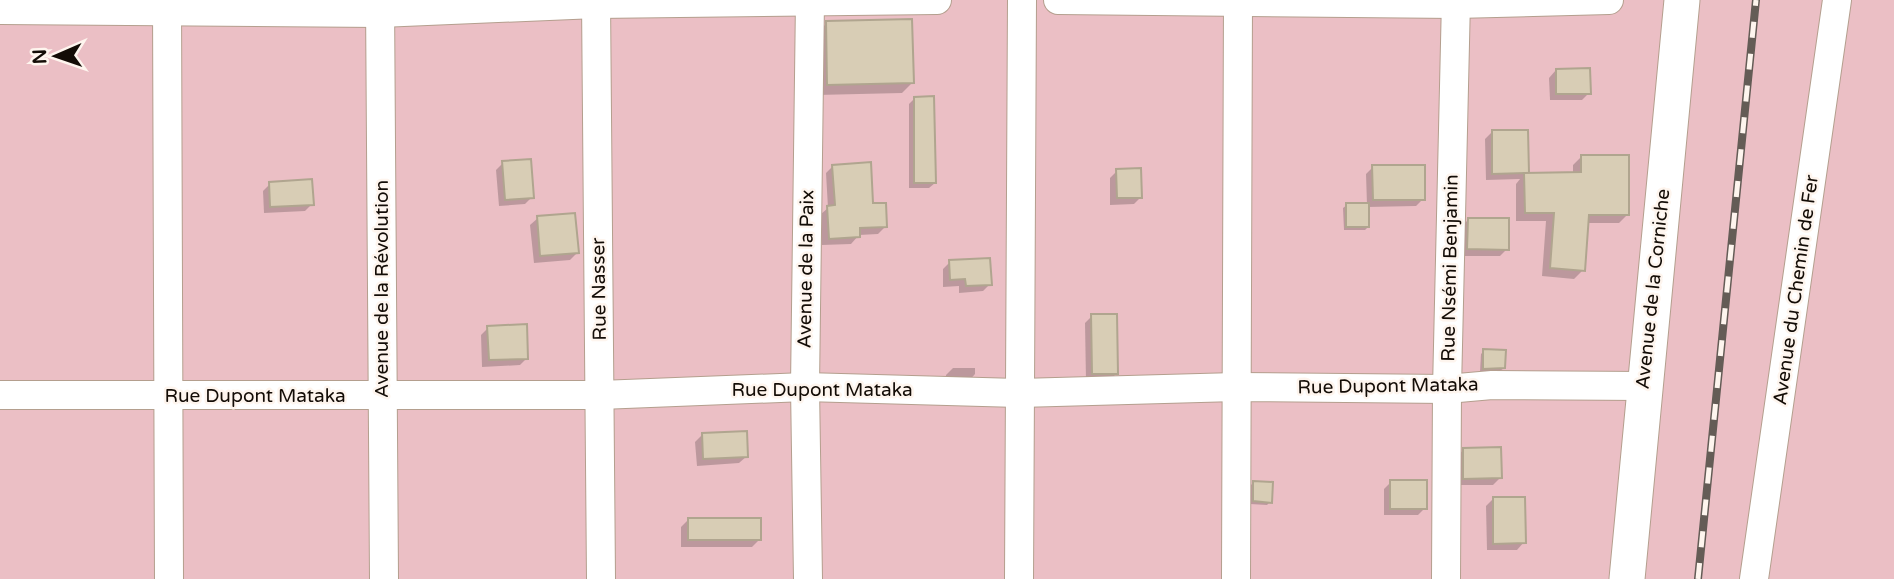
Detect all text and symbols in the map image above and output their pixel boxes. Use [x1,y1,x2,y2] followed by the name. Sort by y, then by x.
[21,21,91,91] north arrow
[29,49,51,65] text: N
[1769,173,1823,406] street label: Avenue du Chemin de Fer
[1437,174,1463,362] street label: Rue Nsémi Benjamin
[371,180,393,398] street label: Avenue de la Révolution
[1632,188,1674,390] street label: Avenue de la Corniche
[794,189,818,349] street label: Avenue de la Paix
[587,237,611,341] street label: Rue Nasser
[1297,373,1479,399] street label: Rue Dupont Mataka
[731,379,913,401] street label: Rue Dupont Mataka
[164,385,346,407] street label: Rue Dupont Mataka

